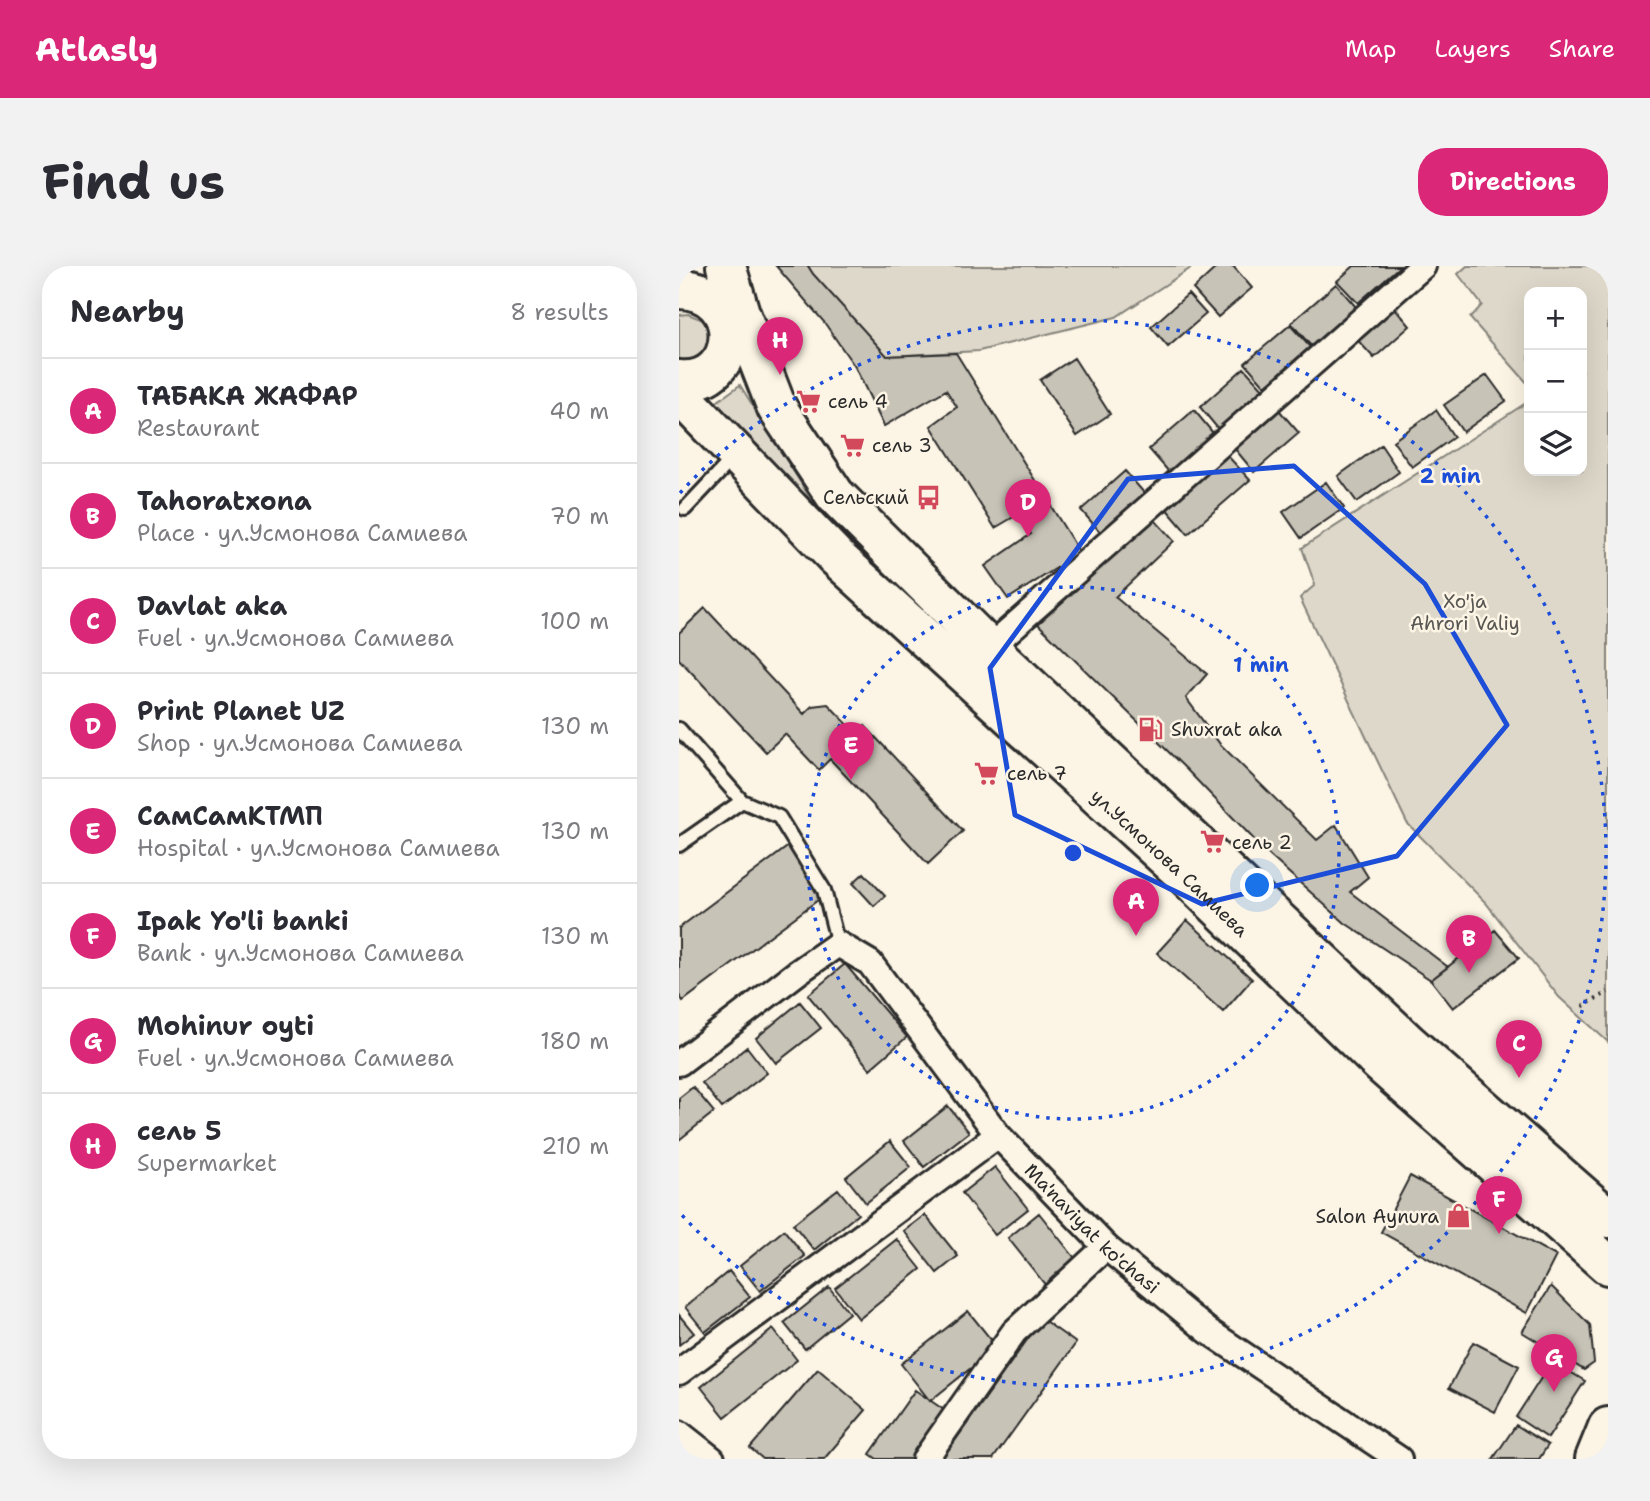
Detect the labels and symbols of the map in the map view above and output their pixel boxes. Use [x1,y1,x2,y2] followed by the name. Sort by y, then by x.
[757,317,803,375] pin: H
[794,387,822,415] supermarket icon: сель 4
[828,389,888,414] place label: сель 4
[838,431,866,459] supermarket icon: сель 3
[872,433,932,458] place label: сель 3
[1419,462,1481,490] text: 2 min
[1005,479,1051,537] pin: D
[915,483,943,511] bus stop icon: Сельский
[823,485,909,510] place label: Сельский
[1410,589,1520,636] park label: Xo'ja Ahrori Valiy
[1233,651,1289,679] text: 1 min
[1137,715,1165,743] fuel station icon: Shuxrat aka
[1171,717,1282,742] place label: Shuxrat aka
[828,722,874,780] pin: E
[973,759,1001,787] supermarket icon: сель 7
[1007,761,1067,786] place label: сель 7
[1086,784,1254,943] street label: ул.Усмонова Самиева
[1198,828,1226,856] supermarket icon: сель 2
[1232,830,1292,855] place label: сель 2
[1061,841,1085,865] centre of rings
[1240,868,1274,902] your location
[1113,878,1159,936] pin: A
[1446,915,1492,973] pin: B
[1496,1020,1542,1078] pin: C
[1019,1158,1165,1299] street label: Ma'naviyat ko'chasi
[1476,1176,1522,1234] pin: F
[1445,1202,1473,1230] shop icon: Salon Aynura
[1315,1204,1439,1229] place label: Salon Aynura
[1531,1334,1577,1392] pin: G

